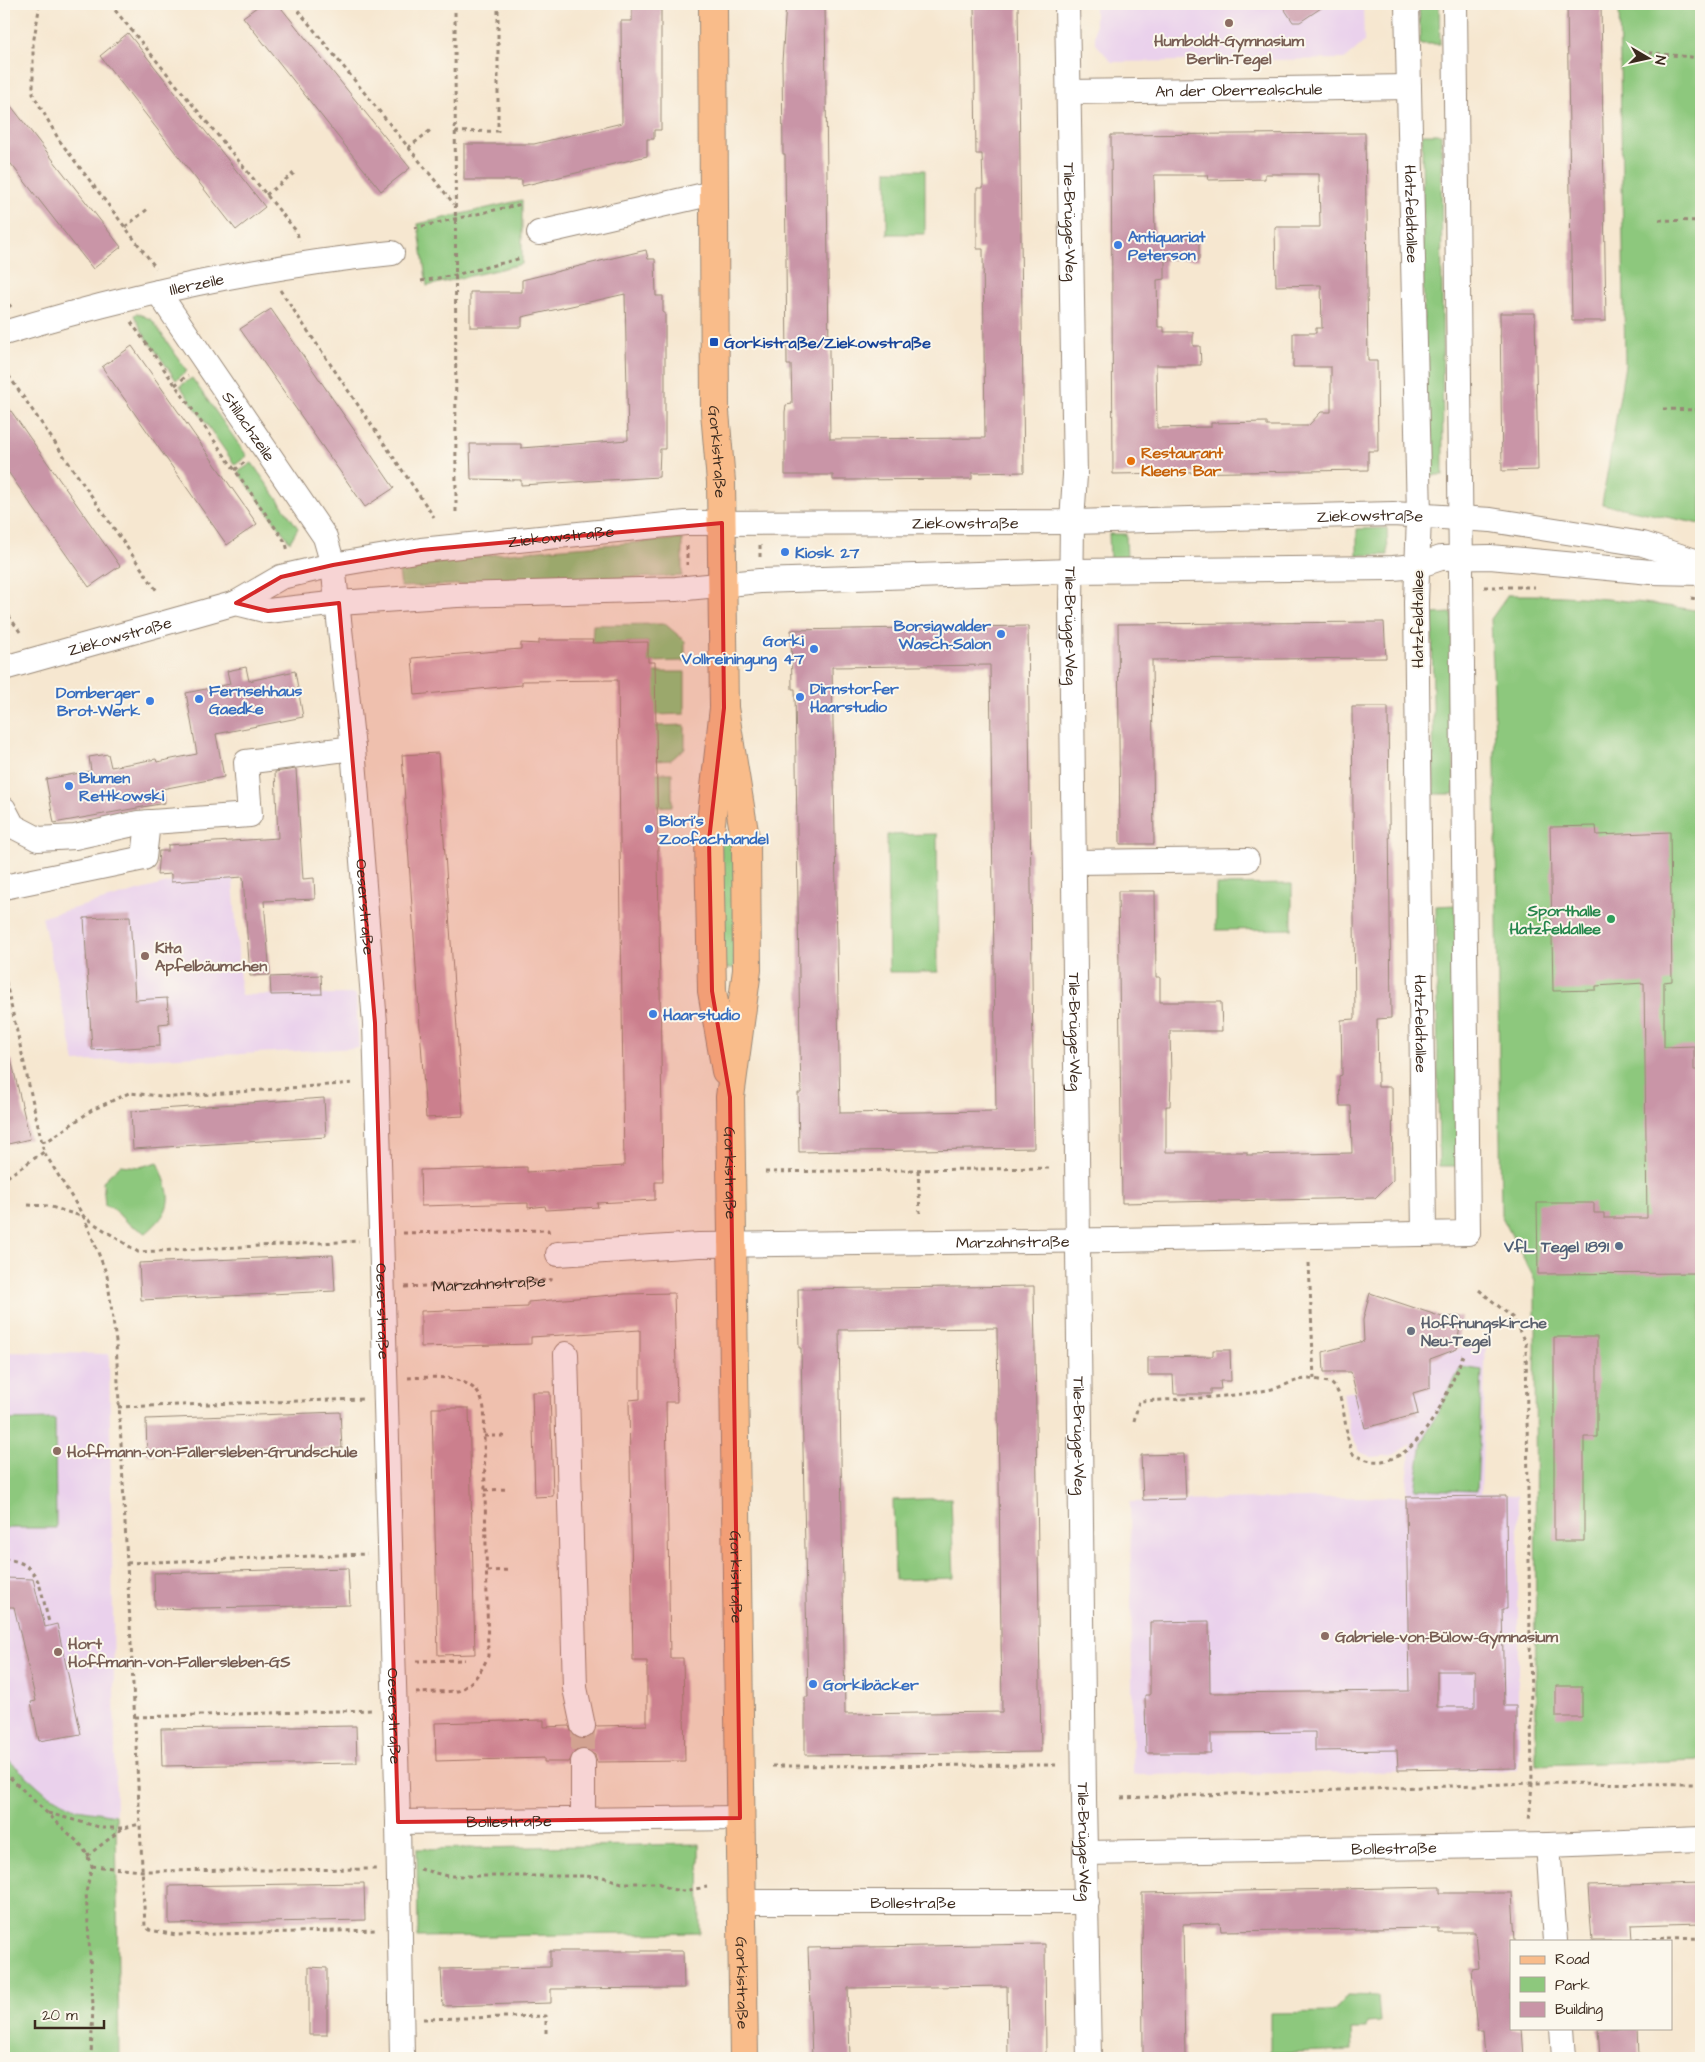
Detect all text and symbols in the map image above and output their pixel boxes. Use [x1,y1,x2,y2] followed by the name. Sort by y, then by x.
[1223,17,1235,29] marker: Humboldt-Gymnasium Berlin-Tegel
[1154,30,1304,72] place label: Humboldt-Gymnasium Berlin-Tegel
[1622,32,1672,82] north arrow
[1649,54,1670,66] text: N
[1155,78,1323,103] street label: An der Oberrealschule
[1058,162,1082,282] street label: Tile-Brügge-Weg
[1399,165,1423,264] street label: Hatzfeldtallee
[1128,226,1206,266] place label: Antiquariat Peterson
[1112,239,1124,251] marker: Antiquariat Peterson
[168,268,226,301] street label: Illerzeile
[724,332,931,354] place label: Gorkistraße/Ziekowstraße
[708,336,720,348] marker: Gorkistraße/Ziekowstraße
[217,387,280,466] street label: Stillachzeile
[703,406,731,499] street label: Gorkistraße
[1141,442,1224,482] place label: Restaurant Kleens Bar
[1125,455,1137,467] marker: Restaurant Kleens Bar
[1316,504,1424,528] street label: Ziekowstraße
[912,512,1019,534] street label: Ziekowstraße
[507,520,615,553] street label: Ziekowstraße
[795,542,860,564] place label: Kiosk 27
[779,546,791,558] marker: Kiosk 27
[1058,566,1082,685] street label: Tile-Brügge-Weg
[1407,570,1429,668] street label: Hatzfeldtallee
[65,611,175,662] street label: Ziekowstraße
[894,615,991,655] place label: Borsigwalder Wasch-Salon
[995,628,1007,640] marker: Borsigwalder Wasch-Salon
[681,630,805,672] place label: Gorki Vollreiningung 47
[808,643,820,655] marker: Gorki Vollreiningung 47
[810,678,899,718] place label: Dirnstorfer Haarstudio
[209,680,302,720] place label: Fernsehhaus Gaedke
[56,682,140,722] place label: Domberger Brot-Werk
[794,691,806,703] marker: Dirnstorfer Haarstudio
[193,693,205,705] marker: Fernsehhaus Gaedke
[144,695,156,707] marker: Domberger Brot-Werk
[79,767,165,807] place label: Blumen Rettkowski
[63,780,75,792] marker: Blumen Rettkowski
[659,810,769,850] place label: Blori's Zoofachhandel
[643,823,655,835] marker: Blori's Zoofachhandel
[350,858,380,956] street label: Oeserstraße
[1509,900,1601,940] place label: Sporthalle Hatzfeldallee
[1605,913,1617,925] marker: Sporthalle Hatzfeldallee
[155,937,267,977] place label: Kita Apfelbäumchen
[139,950,151,962] marker: Kita Apfelbäumchen
[1063,972,1086,1091] street label: Tile-Brügge-Weg
[1409,975,1432,1073] street label: Hatzfeldtallee
[663,1004,741,1026] place label: Haarstudio
[647,1008,659,1020] marker: Haarstudio
[718,1127,742,1220] street label: Gorkistraße
[956,1231,1070,1254] street label: Marzahnstraße
[1503,1236,1610,1260] place label: VfL Tegel 1891
[1613,1240,1625,1252] marker: VfL Tegel 1891
[370,1263,395,1360] street label: Oeserstraße
[432,1270,547,1298] street label: Marzahnstraße
[1421,1312,1547,1354] place label: Hoffnungskirche Neu-Tegel
[1405,1325,1417,1337] marker: Hoffnungskirche Neu-Tegel
[1067,1376,1091,1495] street label: Tile-Brügge-Weg
[67,1441,358,1463] place label: Hoffmann-von-Fallersleben-Grundschule
[51,1445,63,1457] marker: Hoffmann-von-Fallersleben-Grundschule
[724,1531,748,1624] street label: Gorkistraße
[1335,1626,1558,1649] place label: Gabriele-von-Bülow-Gymnasium
[1319,1630,1331,1642] marker: Gabriele-von-Bülow-Gymnasium
[68,1633,291,1673] place label: Hort Hoffmann-von-Fallersleben-GS
[52,1646,64,1658] marker: Hort Hoffmann-von-Fallersleben-GS
[382,1668,406,1765] street label: Oeserstraße
[823,1674,919,1696] place label: Gorkibäcker
[807,1678,819,1690] marker: Gorkibäcker
[1072,1782,1096,1901] street label: Tile-Brügge-Weg
[466,1810,552,1833] street label: Bollestraße
[1351,1837,1437,1860] street label: Bollestraße
[870,1892,956,1914] street label: Bollestraße
[730,1937,754,2030] street label: Gorkistraße
[1510,1940,1672,2030] legend
[1555,1949,1590,1970] text: Road
[1555,1975,1590,1996] text: Park
[35,1997,104,2029] scale bar
[1555,1999,1603,2021] text: Building
[42,2005,78,2026] text: 20 m

